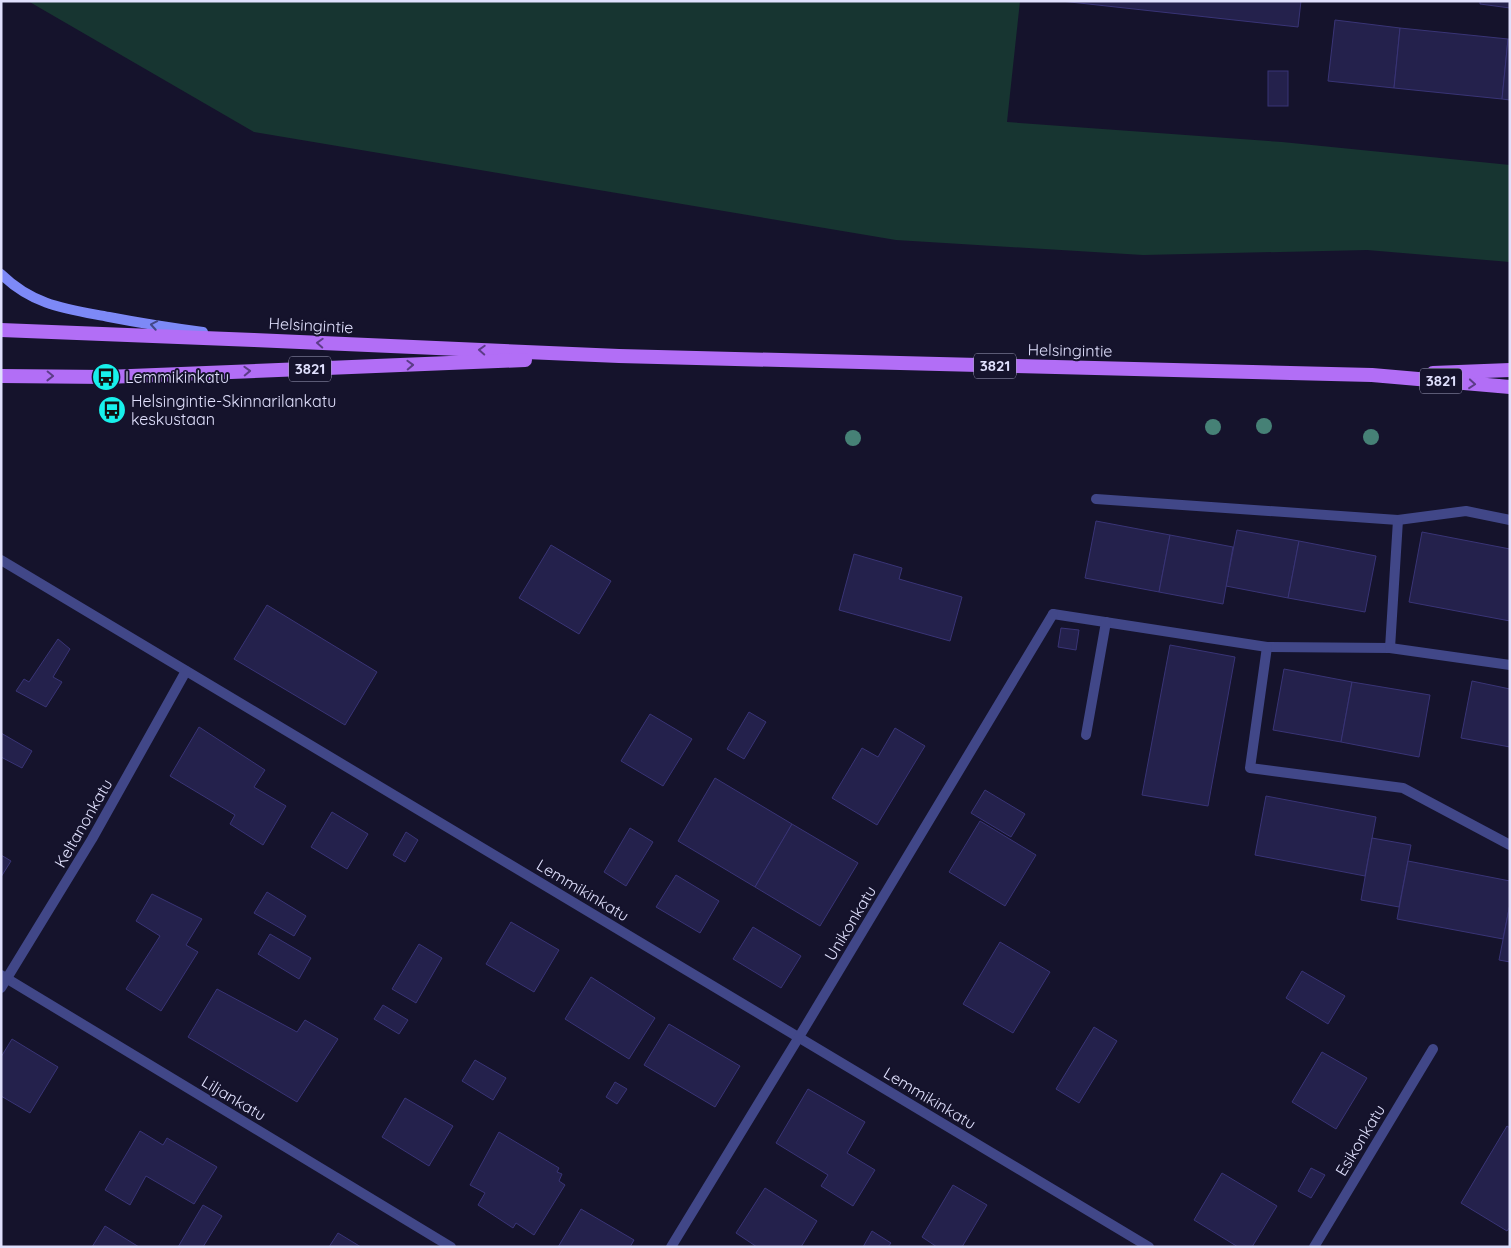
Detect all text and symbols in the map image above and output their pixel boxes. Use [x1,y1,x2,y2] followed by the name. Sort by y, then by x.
[268,313,354,337] street label: Helsingintie
[149,321,158,331] one-way arrow
[316,337,324,348] one-way arrow
[1027,339,1113,361] street label: Helsingintie
[478,345,486,355] one-way arrow
[974,354,1016,378] road number: 3821
[289,356,331,382] road number: 3821
[406,359,414,370] one-way arrow
[91,362,121,392] bus stop icon: Lemmikinkatu
[244,366,252,377] one-way arrow
[125,367,229,387] place label: Lemmikinkatu
[1420,368,1462,394] road number: 3821
[46,371,54,382] one-way arrow
[1469,378,1477,389] one-way arrow
[131,391,336,429] place label: Helsingintie-Skinnarilankatu keskustaan
[97,395,127,425] bus stop icon: Helsingintie-Skinnarilankatu keskustaan
[50,775,116,871] street label: Keltanonkatu
[533,855,633,925] street label: Lemmikinkatu
[820,882,880,964] street label: Unikonkatu
[880,1063,980,1133] street label: Lemmikinkatu
[198,1071,270,1125] street label: Liljankatu
[1331,1101,1389,1179] street label: Esikonkatu

